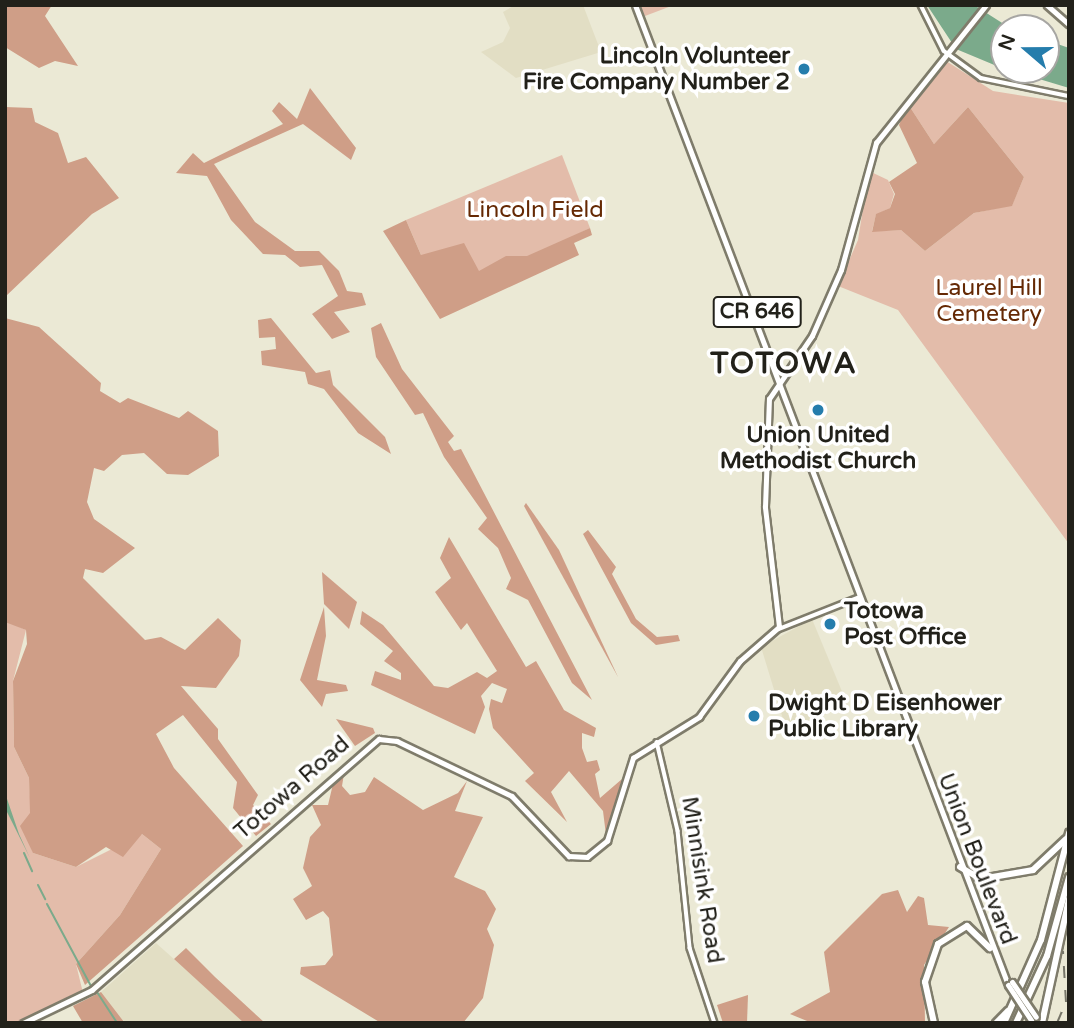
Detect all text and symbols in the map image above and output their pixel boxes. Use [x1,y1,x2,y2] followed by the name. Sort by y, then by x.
[990,14,1060,84] north arrow
[994,32,1020,53] text: N
[523,42,790,96] place label: Lincoln Volunteer Fire Company Number 2
[796,61,812,77] marker: Lincoln Volunteer Fire Company Number 2
[466,196,604,224] park label: Lincoln Field
[935,274,1043,328] park label: Laurel Hill Cemetery
[712,294,802,330] road number: CR 646
[711,346,857,382] district label: TOTOWA
[810,402,826,418] marker: Union United Methodist Church
[720,421,916,475] place label: Union United Methodist Church
[844,597,966,651] place label: Totowa Post Office
[822,616,838,632] marker: Totowa Post Office
[768,689,1002,743] place label: Dwight D Eisenhower Public Library
[746,708,762,724] marker: Dwight D Eisenhower Public Library
[229,730,355,846] street label: Totowa Road
[932,770,1022,948] street label: Union Boulevard
[675,795,729,965] street label: Minnisink Road

